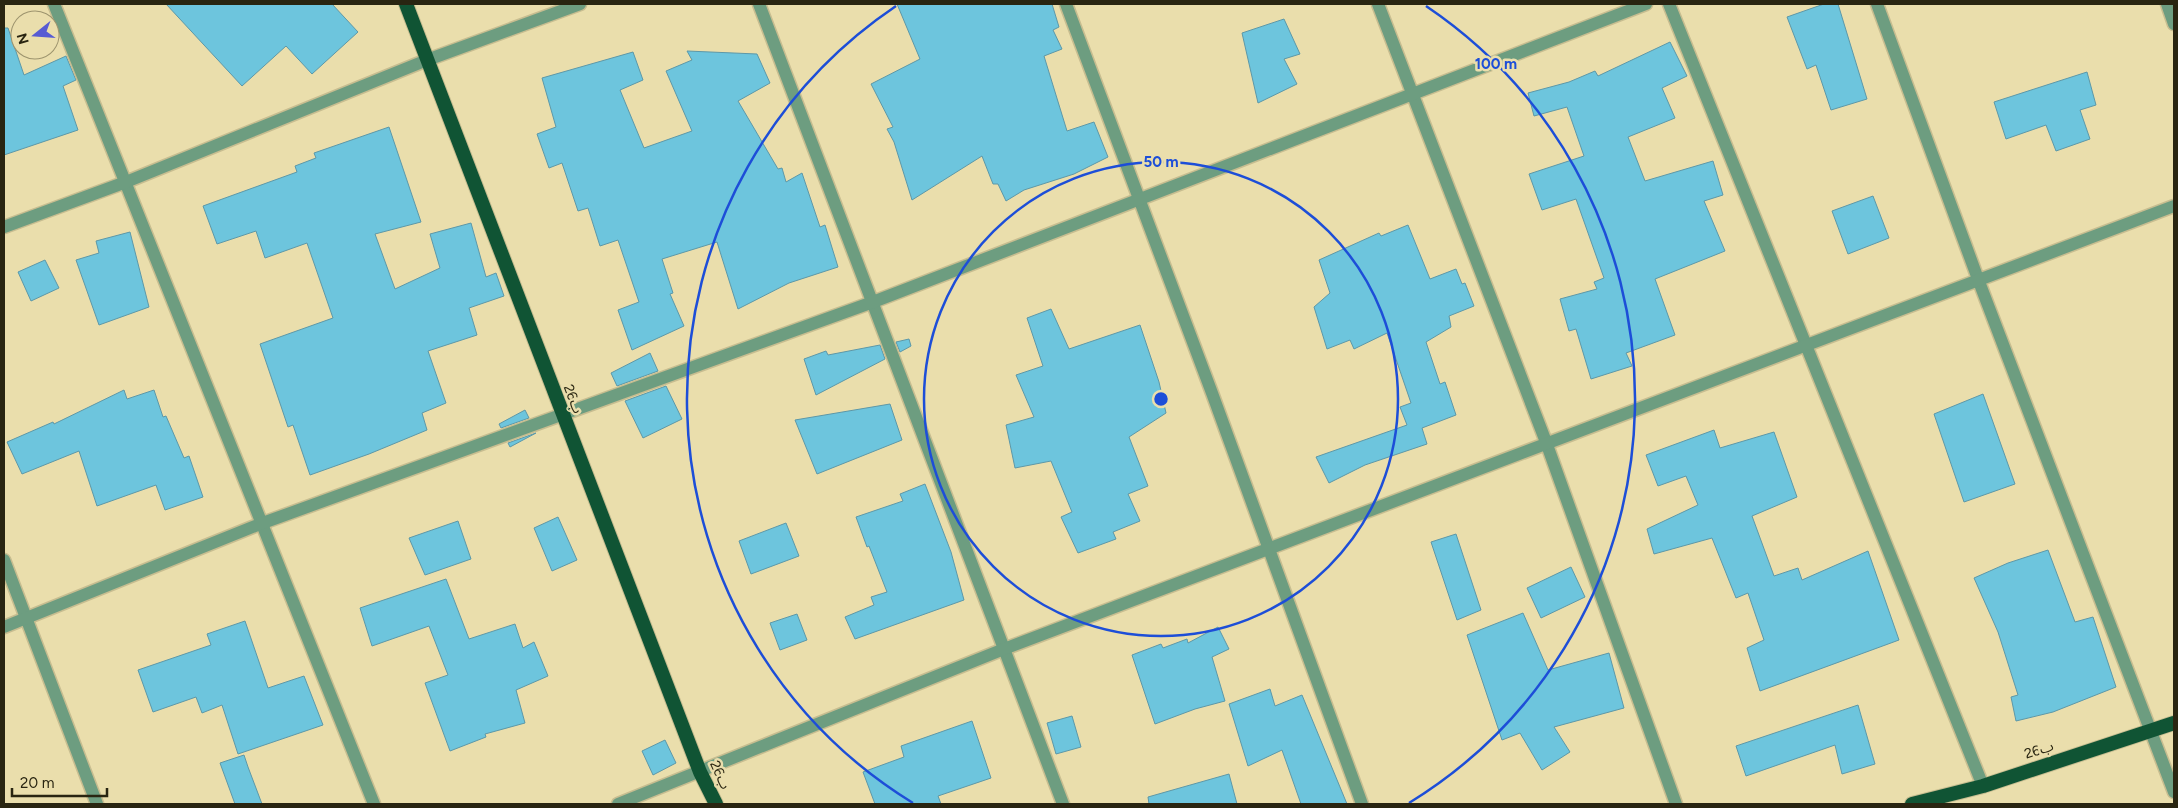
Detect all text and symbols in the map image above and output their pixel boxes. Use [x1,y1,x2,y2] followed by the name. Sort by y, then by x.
[10,10,60,60] north arrow
[13,31,33,46] text: N
[1475,55,1517,73] text: 100 m
[1143,153,1179,171] text: 50 m
[560,382,586,416] street label: 26ب
[1152,390,1170,408] centre of rings
[2022,737,2056,763] street label: 26ب
[706,758,734,792] street label: 26ب
[12,766,108,798] scale bar
[20,774,54,792] text: 20 m

